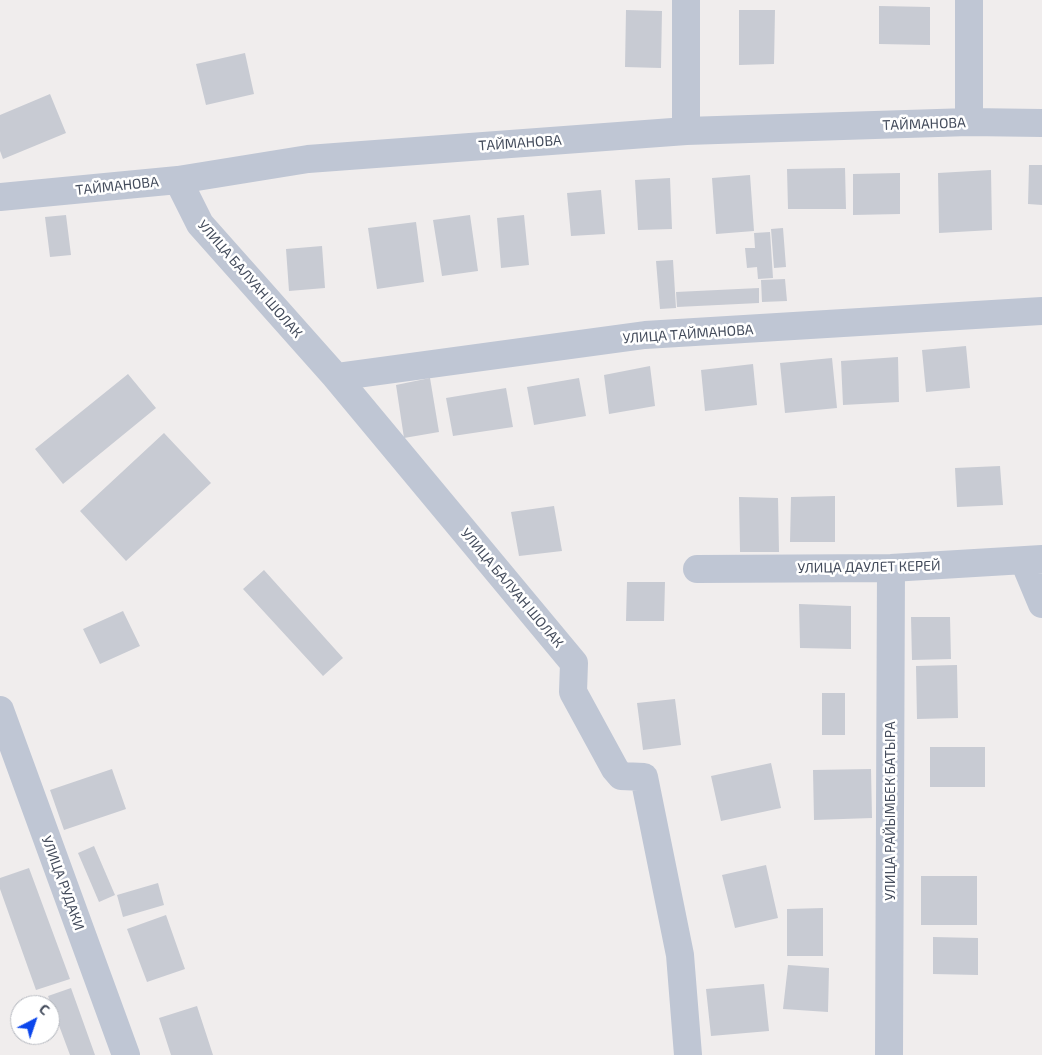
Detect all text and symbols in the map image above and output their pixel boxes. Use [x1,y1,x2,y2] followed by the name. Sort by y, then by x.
[882,114,966,134] street label: ТАЙМАНОВА
[478,132,562,154] street label: ТАЙМАНОВА
[75,173,159,199] street label: ТАЙМАНОВА
[194,217,306,341] street label: УЛИЦА БАЛУАН ШОЛАК
[622,321,754,347] street label: УЛИЦА ТАЙМАНОВА
[457,525,567,651] street label: УЛИЦА БАЛУАН ШОЛАК
[797,557,941,577] street label: УЛИЦА ДАУЛЕТ КЕРЕЙ
[882,721,898,901] street label: УЛИЦА РАЙЫМБЕК БАТЫРА
[38,833,88,933] street label: УЛИЦА РУДАКИ
[10,995,60,1045] north arrow
[36,1000,53,1018] text: С

